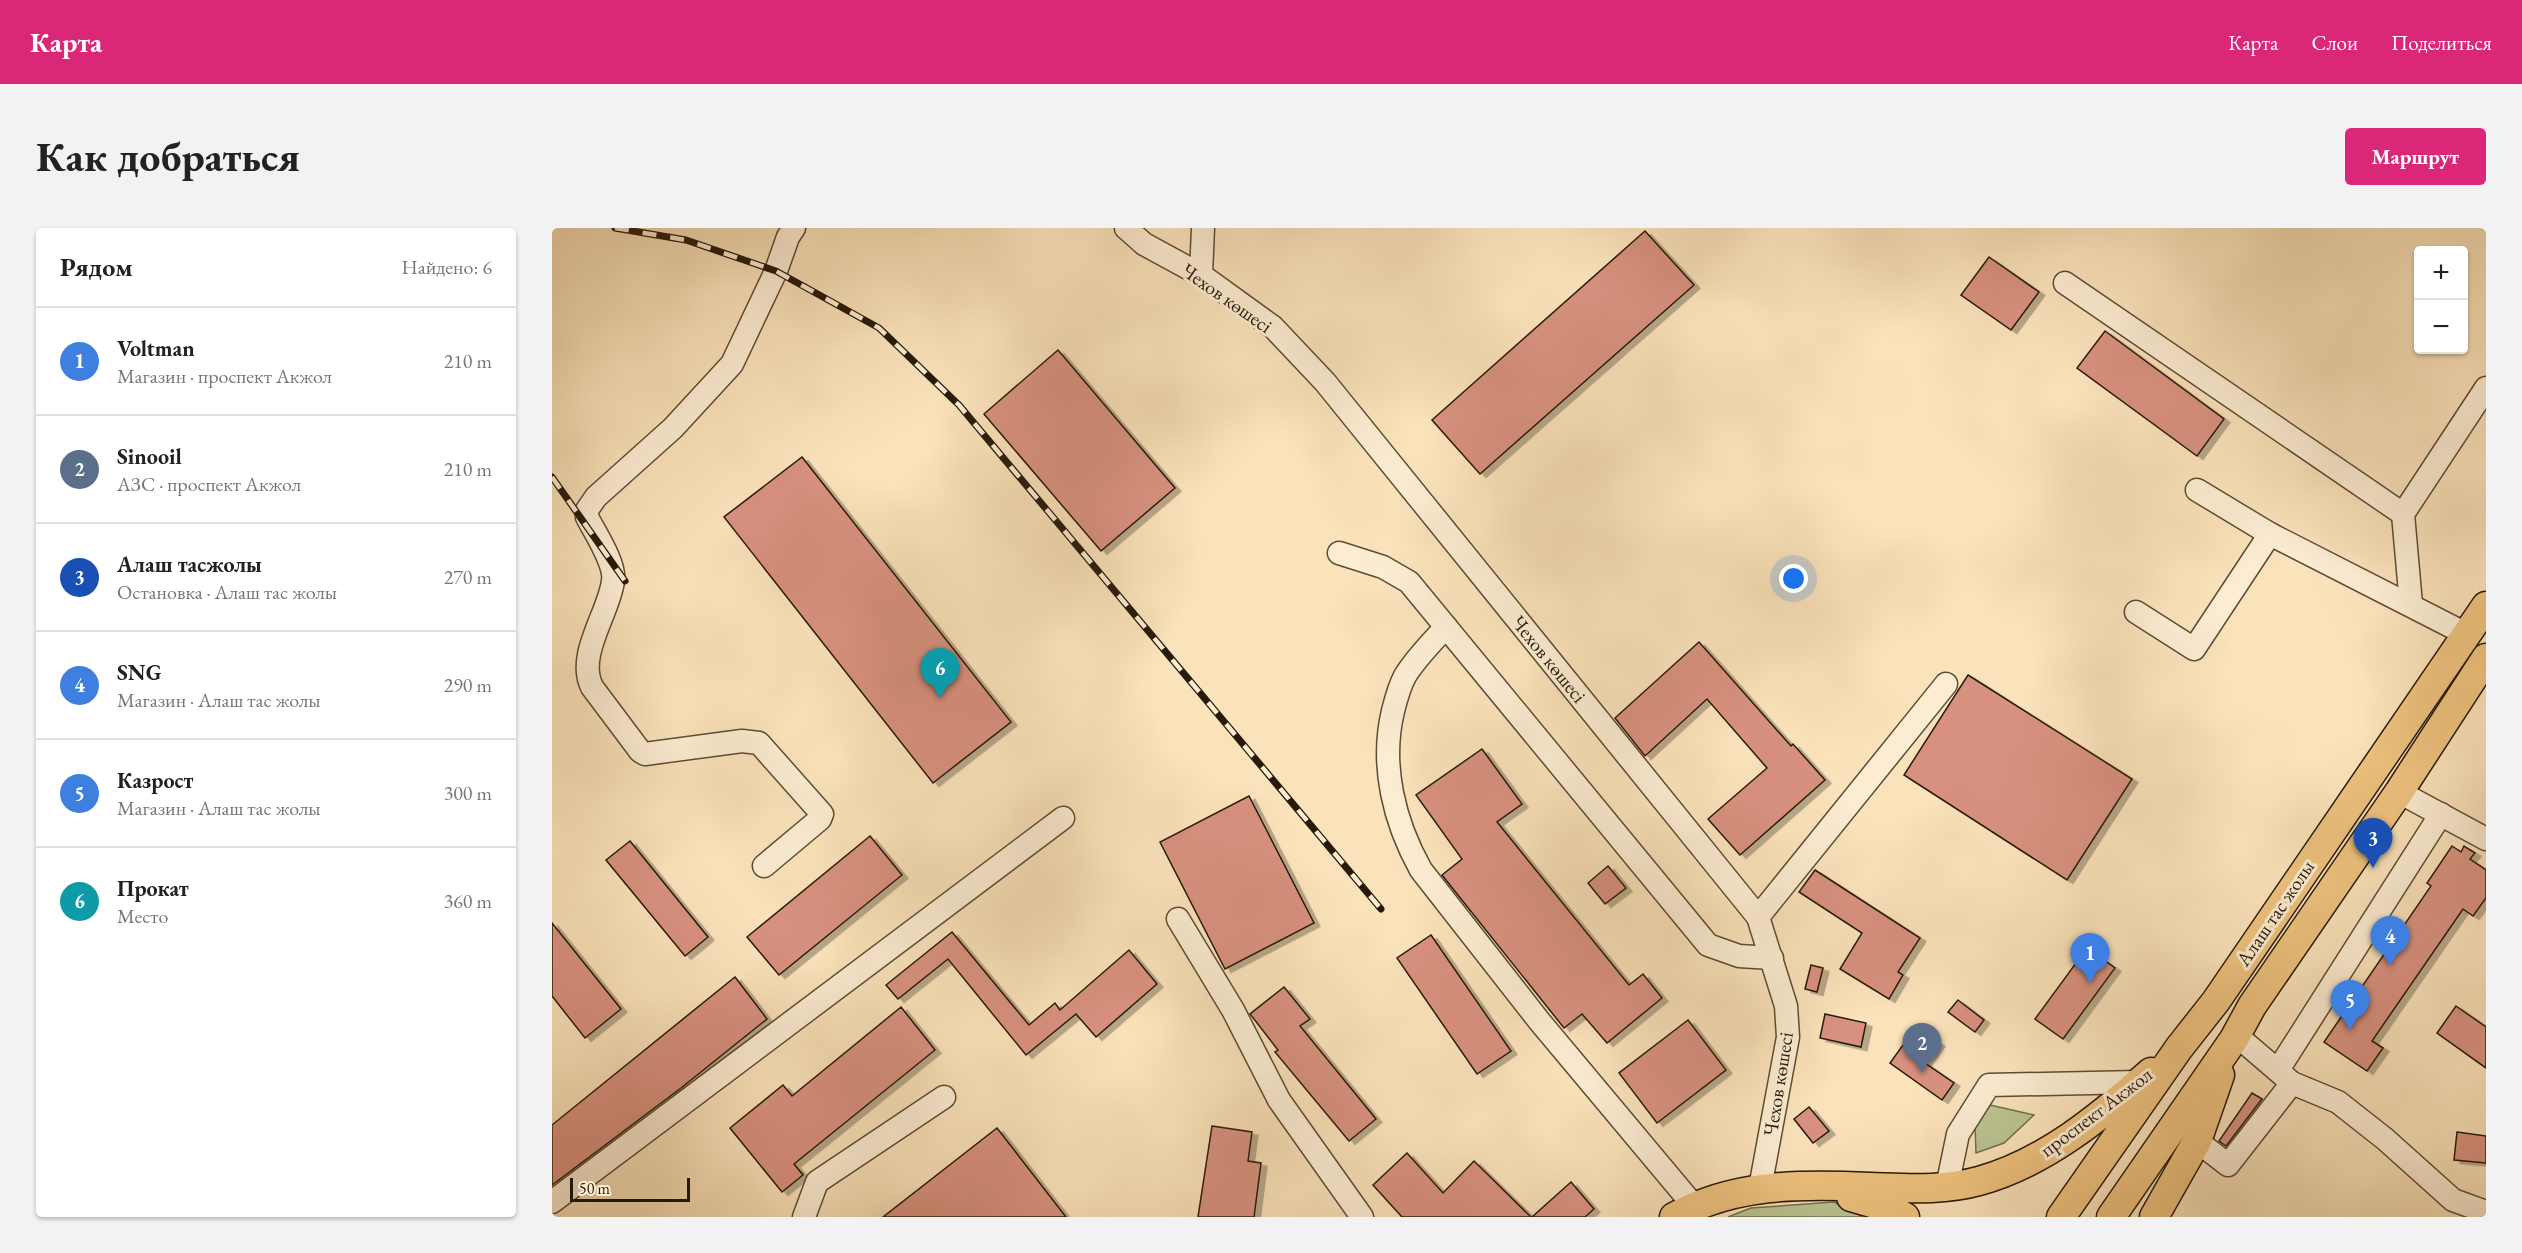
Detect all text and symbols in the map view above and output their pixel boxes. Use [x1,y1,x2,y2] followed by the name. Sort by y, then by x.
[30,24,102,60] text: Карта
[2228,29,2278,56] text: Карта
[2311,29,2358,56] text: Слои
[2391,29,2492,56] text: Поделиться
[2345,128,2486,185] button: Маршрут
[36,129,300,184] text: Как добраться
[2414,246,2468,354] map controls
[2414,246,2468,300] button: +
[60,250,133,284] text: Рядом
[401,254,492,280] text: Найдено: 6
[1176,257,1278,339] street label: Чехов көшесі
[2414,300,2468,354] button: −
[117,334,195,363] text: Voltman
[74,348,85,374] text: 1
[444,348,492,374] text: 210 m
[117,363,332,389] text: Магазин · проспект Акжол
[117,442,182,471] text: Sinooil
[74,456,85,482] text: 2
[444,456,492,482] text: 210 m
[117,471,301,497] text: АЗС · проспект Акжол
[117,550,262,579] text: Алаш тасжолы
[74,564,85,590] text: 3
[444,564,492,590] text: 270 m
[1779,564,1808,593] your location
[117,579,337,605] text: Остановка · Алаш тас жолы
[1506,610,1592,708] street label: Чехов көшесі
[920,648,960,698] pin: 6
[117,658,161,687] text: SNG
[74,672,85,698] text: 4
[444,672,492,698] text: 290 m
[117,687,321,713] text: Магазин · Алаш тас жолы
[117,766,193,795] text: Казрост
[74,780,85,806] text: 5
[444,780,492,806] text: 300 m
[117,795,321,821] text: Магазин · Алаш тас жолы
[2354,818,2392,868] pin: 3
[2229,855,2320,972] street label: Алаш тас жолы
[117,874,189,903] text: Прокат
[74,888,85,914] text: 6
[444,888,492,914] text: 360 m
[117,903,168,929] text: Место
[2370,916,2410,966] pin: 4
[2070,934,2110,983] pin: 1
[2330,980,2370,1030] pin: 5
[1902,1024,1942,1073] pin: 2
[1757,1030,1799,1138] street label: Чехов көшесі
[2035,1061,2158,1163] street label: проспект Акжол
[570,1175,690,1202] scale bar
[579,1178,610,1199] text: 50 m

